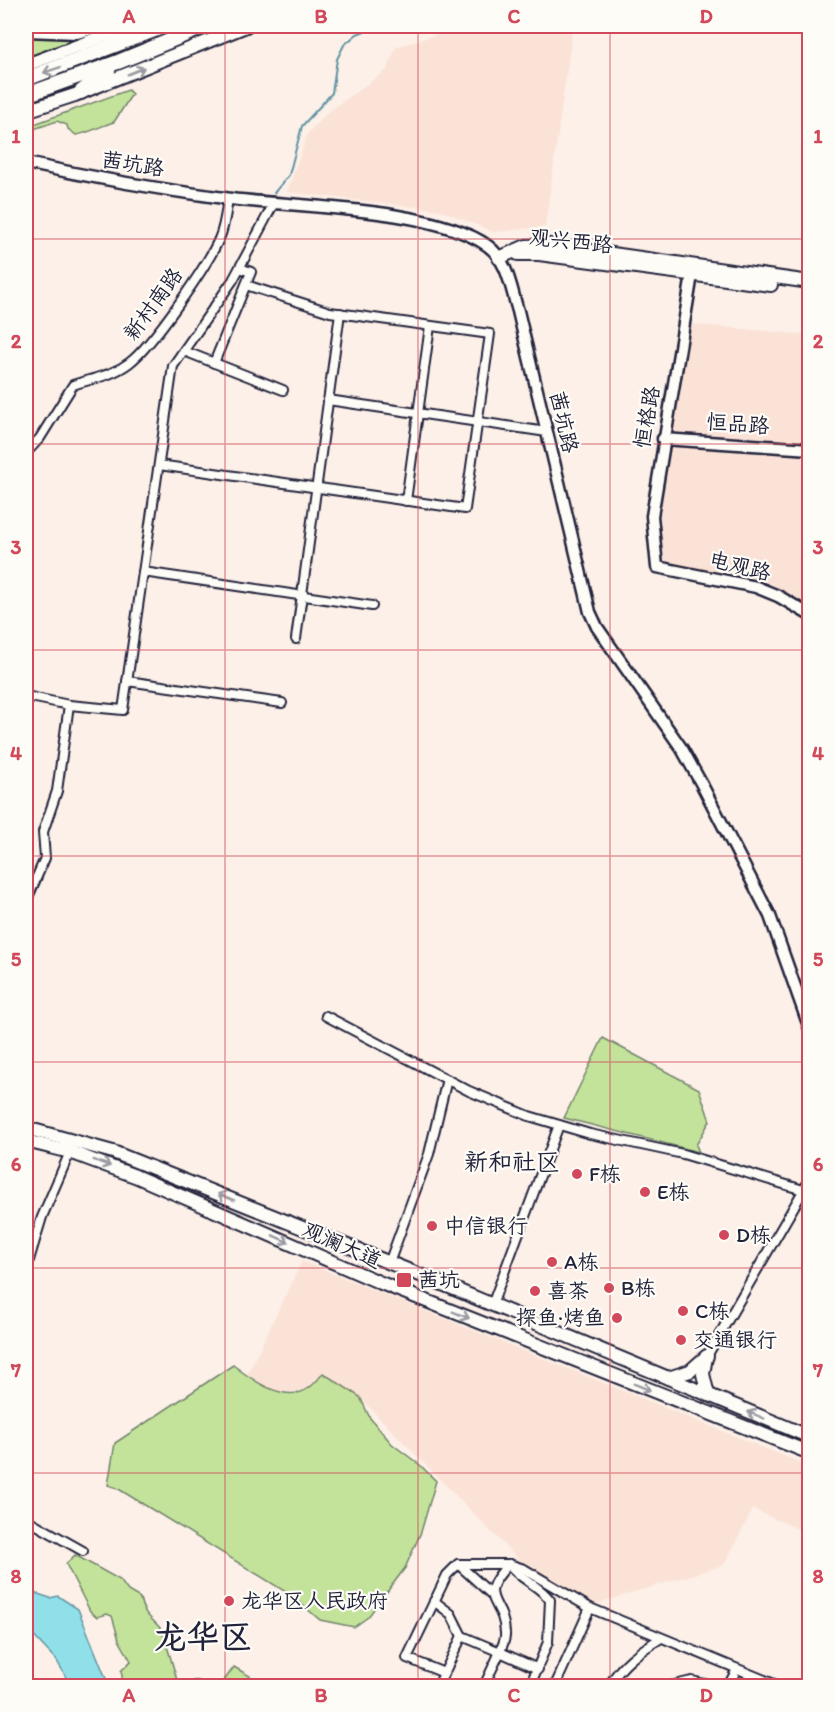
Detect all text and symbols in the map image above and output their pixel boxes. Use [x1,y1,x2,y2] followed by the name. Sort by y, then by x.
[122,4,136,28] text: A
[315,4,328,28] text: B
[508,4,521,28] text: C
[699,4,713,28] text: D
[126,65,145,76] one-way arrow
[43,66,62,77] one-way arrow
[11,124,21,148] text: 1
[813,124,823,148] text: 1
[100,146,166,181] street label: 茜坑路
[528,224,614,257] street label: 观兴西路
[118,262,187,345] street label: 新村南路
[11,329,22,353] text: 2
[813,329,824,353] text: 2
[629,384,664,450] street label: 恒格路
[545,388,584,455] street label: 茜坑路
[706,409,770,438] street label: 恒品路
[11,535,22,559] text: 3
[813,535,824,559] text: 3
[707,546,774,585] street label: 电观路
[10,741,22,765] text: 4
[812,741,824,765] text: 4
[11,947,22,971] text: 5
[813,947,824,971] text: 5
[464,1147,560,1176] district label: 新和社区
[11,1152,22,1176] text: 6
[813,1152,824,1176] text: 6
[92,1158,111,1169] one-way arrow
[589,1161,621,1186] place label: F栋
[570,1167,584,1181] marker: F栋
[657,1179,690,1204] place label: E栋
[638,1185,652,1199] marker: E栋
[217,1191,235,1202] one-way arrow
[444,1213,528,1238] place label: 中信银行
[299,1216,386,1273] street label: 观澜大道
[425,1219,439,1233] marker: 中信银行
[736,1222,771,1247] place label: D栋
[717,1228,731,1242] marker: D栋
[272,1235,290,1246] one-way arrow
[564,1249,598,1274] place label: A栋
[545,1255,559,1269] marker: A栋
[418,1267,460,1292] place label: 茜坑
[395,1271,413,1289] marker: 茜坑
[621,1275,656,1300] place label: B栋
[547,1278,589,1303] place label: 喜茶
[602,1281,616,1295] marker: B栋
[528,1284,542,1298] marker: 喜茶
[695,1298,730,1323] place label: C栋
[676,1304,690,1318] marker: C栋
[516,1305,605,1330] place label: 探鱼·烤鱼
[451,1310,470,1321] one-way arrow
[610,1311,624,1325] marker: 探鱼·烤鱼
[693,1327,777,1352] place label: 交通银行
[674,1333,688,1347] marker: 交通银行
[10,1358,21,1382] text: 7
[812,1358,823,1382] text: 7
[632,1382,651,1393] one-way arrow
[747,1409,765,1420] one-way arrow
[11,1564,22,1588] text: 8
[813,1564,824,1588] text: 8
[241,1588,388,1613] place label: 龙华区人民政府
[222,1594,236,1608] marker: 龙华区人民政府
[154,1617,253,1656] district label: 龙华区
[122,1683,136,1707] text: A
[315,1683,328,1707] text: B
[508,1683,521,1707] text: C
[699,1683,713,1707] text: D

